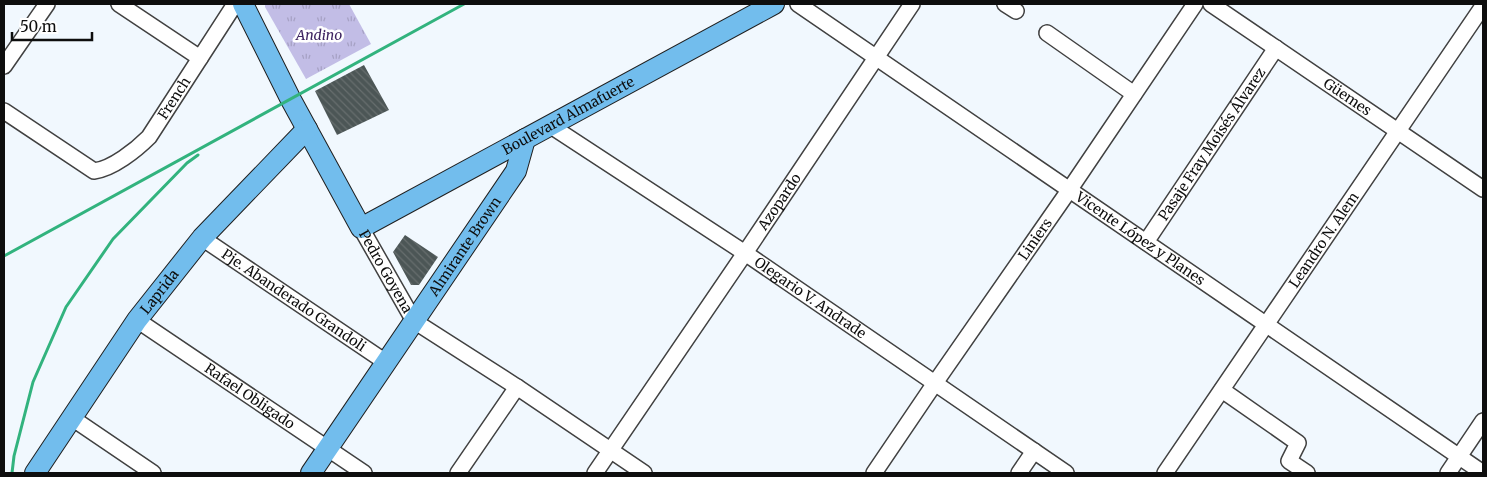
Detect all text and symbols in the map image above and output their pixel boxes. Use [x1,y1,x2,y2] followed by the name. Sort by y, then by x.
[12,10,92,42] scale bar
[20,17,57,36] text: 50 m
[295,26,342,44] park label: Andino
[1154,64,1270,224] street label: Pasaje Fray Moisés Álvarez
[499,73,637,159] street label: Boulevard Almafuerte
[154,74,194,123] street label: French
[1320,74,1375,120] street label: Güemes
[753,170,805,234] street label: Azopardo
[1071,187,1209,289] street label: Vicente López y Planes
[1285,189,1363,291] street label: Leandro N. Alem
[424,193,505,300] street label: Almirante Brown
[1014,215,1056,264] street label: Liniers
[355,227,417,317] street label: Pedro Goyena
[218,245,370,356] street label: Pje. Abanderado Grandoli
[751,253,870,342] street label: Olegario V. Andrade
[136,265,183,318] street label: Laprida
[201,359,298,433] street label: Rafael Obligado

